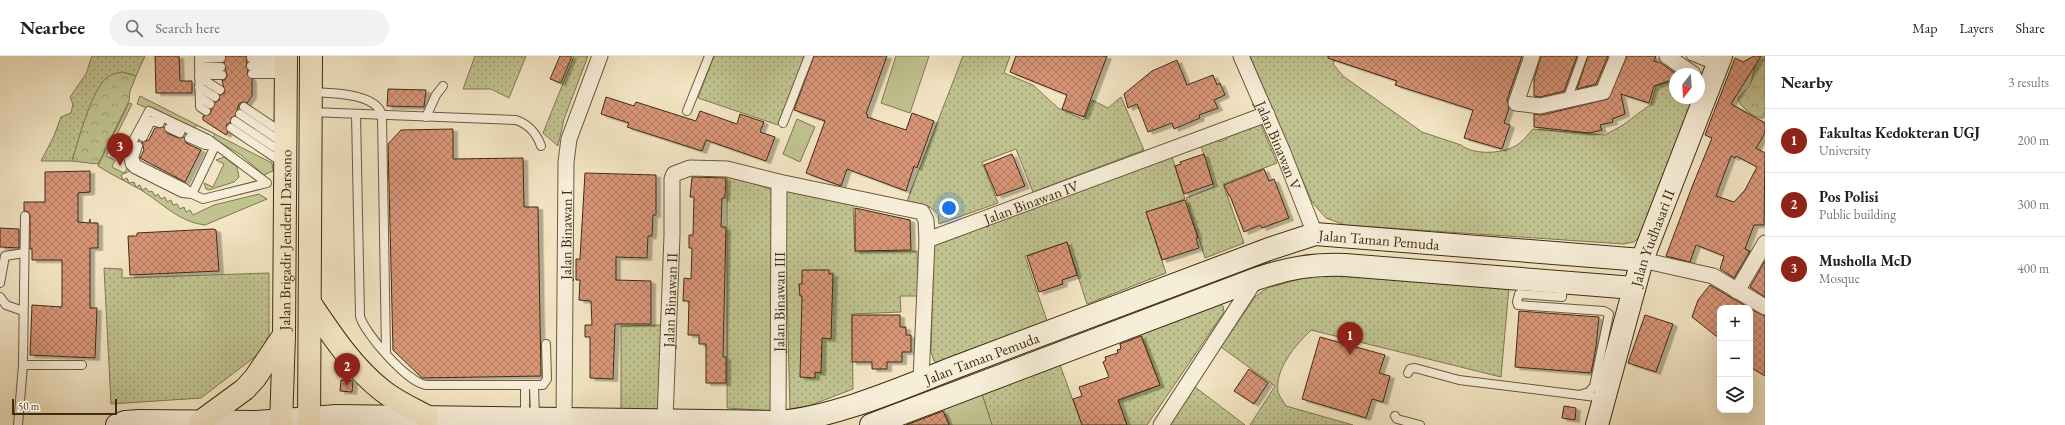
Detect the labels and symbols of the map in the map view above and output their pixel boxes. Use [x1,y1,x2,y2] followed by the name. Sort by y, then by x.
[1669,68,1705,104] north arrow
[1251,96,1306,193] street label: Jalan Binawan V
[107,133,133,166] pin: 3
[275,149,295,333] street label: Jalan Brigadir Jenderal Darsono
[979,175,1082,228] street label: Jalan Binawan IV
[1625,186,1678,291] street label: Jalan Yudhasari II
[556,190,575,282] street label: Jalan Binawan I
[939,198,959,218] your location
[1316,225,1440,253] street label: Jalan Taman Pemuda
[658,252,681,350] street label: Jalan Binawan II
[769,252,788,354] street label: Jalan Binawan III
[1337,322,1363,355] pin: 1
[920,327,1042,389] street label: Jalan Taman Pemuda
[334,353,360,386] pin: 2
[12,397,117,416] scale bar

